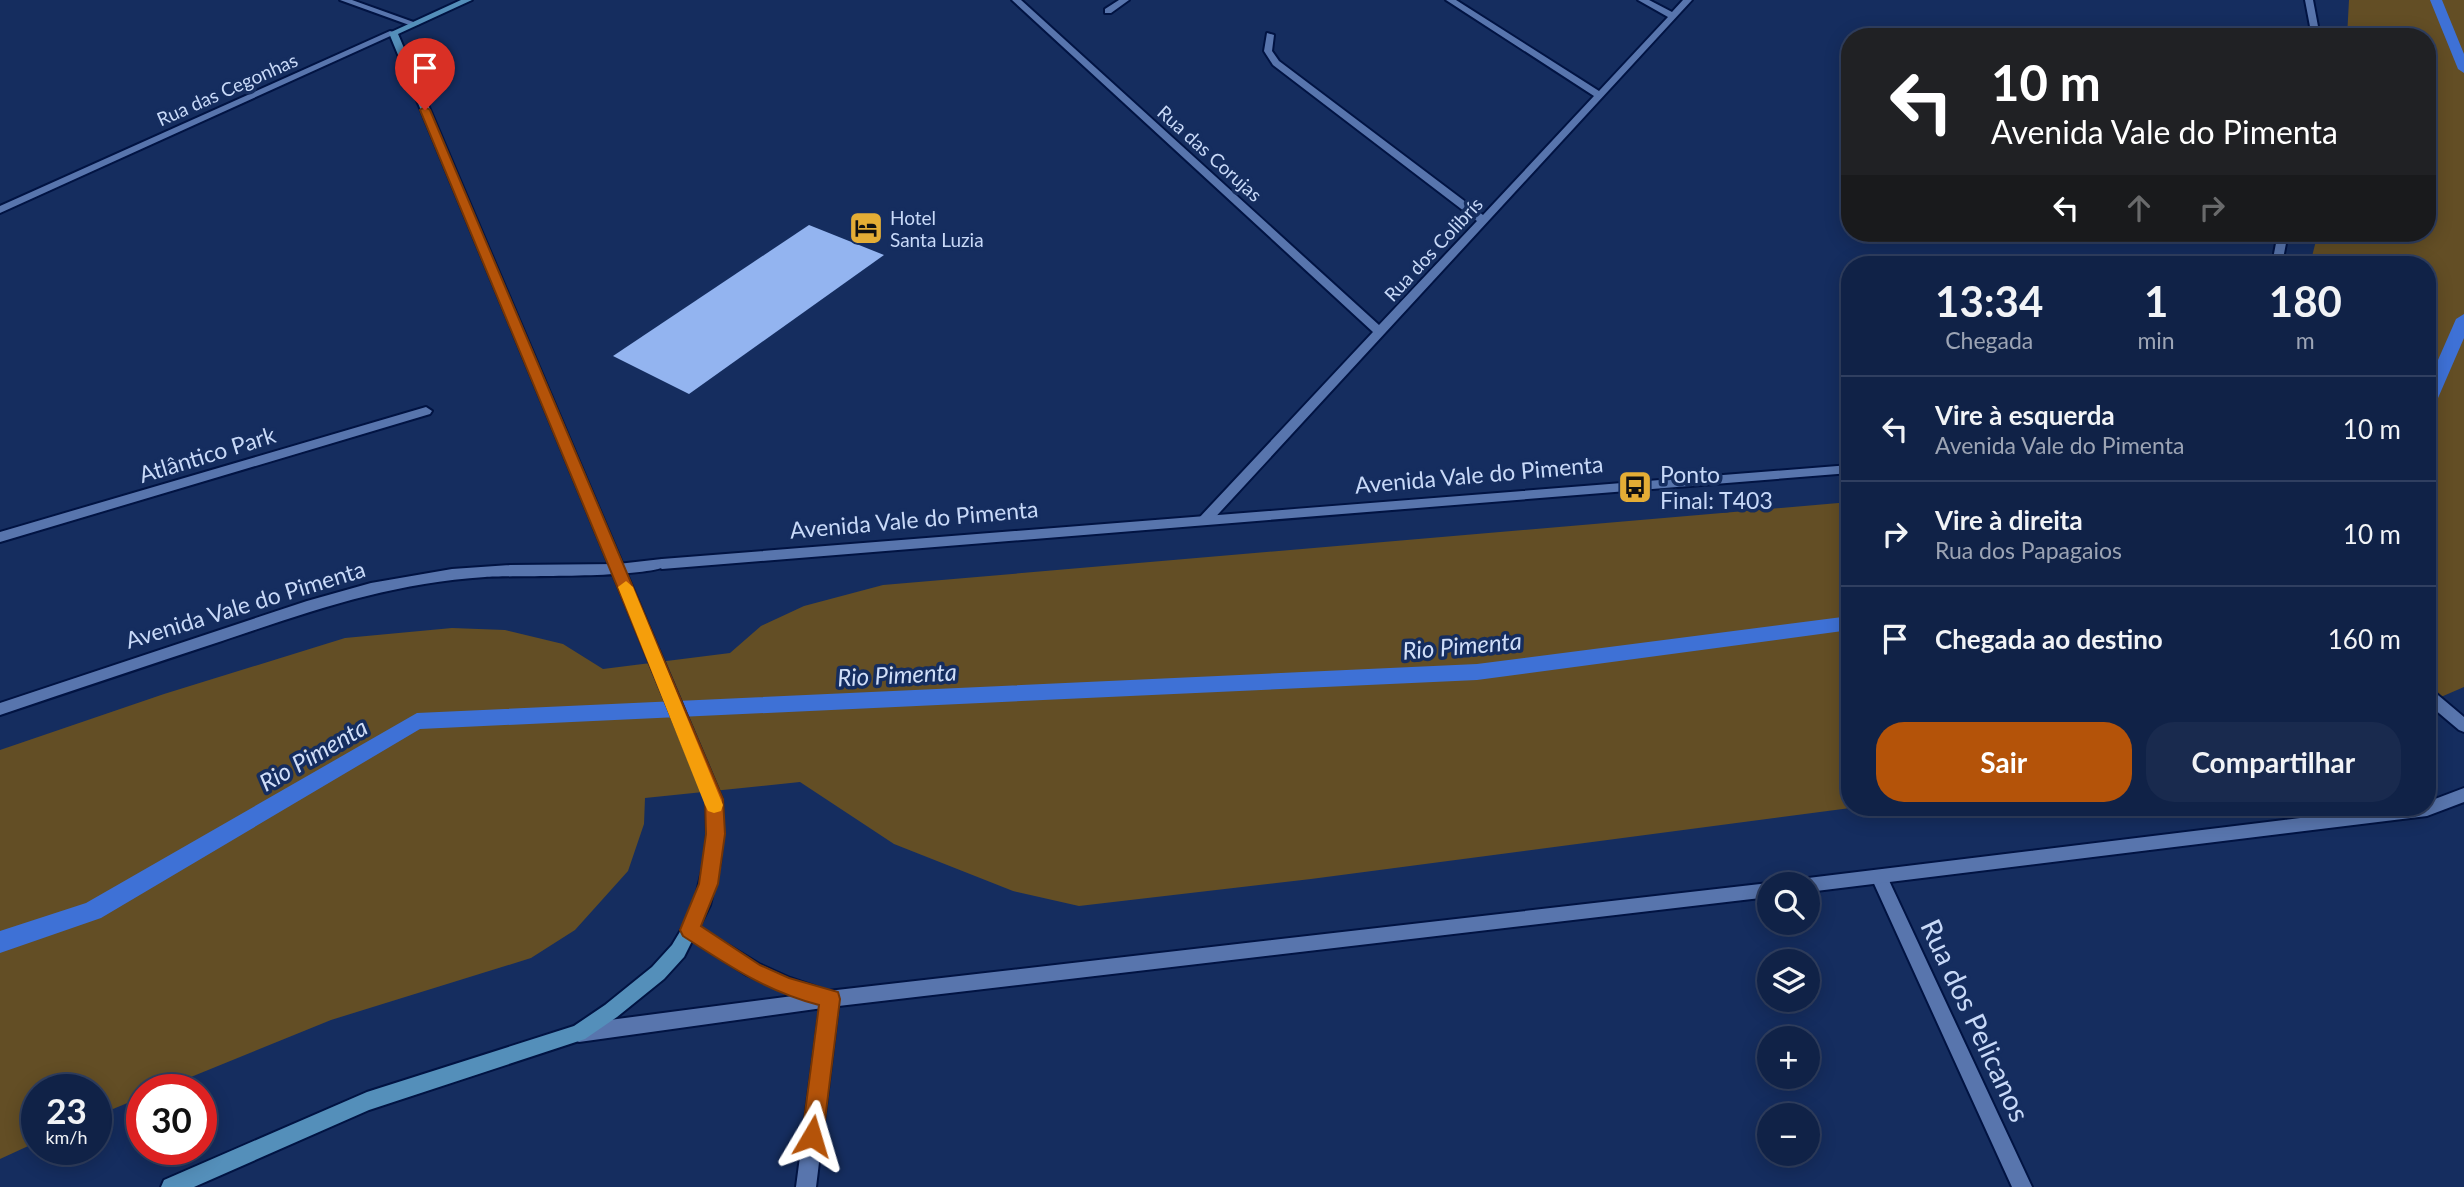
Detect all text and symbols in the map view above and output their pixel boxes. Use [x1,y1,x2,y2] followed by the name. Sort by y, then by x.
[395,38,455,110] pin
[153,48,301,130] street label: Rua das Cegonhas
[406,49,444,87] icon: arrive
[1991,53,2101,111] text: 10 m
[1876,56,1967,147] icon: left
[1153,100,1267,206] street label: Rua das Corujas
[1991,112,2338,151] text: Avenida Vale do Pimenta
[2047,189,2085,227] icon: left
[2120,189,2158,227] icon: ahead
[2193,189,2231,227] icon: right
[1379,192,1487,306] street label: Rua dos Colibrís
[890,206,984,251] place label: Hotel Santa Luzia
[847,209,885,247] hotel icon: Hotel Santa Luzia
[1935,276,2043,326] text: 13:34
[2144,276,2168,326] text: 1
[2269,276,2342,326] text: 180
[1945,326,2033,354] text: Chegada
[2137,326,2175,354] text: min
[2296,326,2315,354] text: m
[1935,399,2115,431] text: Vire à esquerda
[1876,410,1914,448] icon: left
[2343,413,2401,445] text: 10 m
[135,420,279,488] street label: Atlântico Park
[1935,431,2184,459] text: Avenida Vale do Pimenta
[1354,449,1604,499] street label: Avenida Vale do Pimenta
[1660,460,1773,514] place label: Ponto Final: T403
[1616,468,1654,506] bus stop icon: Ponto Final: T403
[789,494,1039,544] street label: Avenida Vale do Pimenta
[1935,504,2083,536] text: Vire à direita
[1876,515,1914,553] icon: right
[2343,518,2401,550] text: 10 m
[1935,536,2122,564] text: Rua dos Papagaios
[122,554,368,654] street label: Avenida Vale do Pimenta
[1876,620,1914,658] icon: arrive
[1935,623,2163,655] text: Chegada ao destino
[2328,623,2401,655] text: 160 m
[1401,625,1523,665] water label: Rio Pimenta
[836,656,958,692] water label: Rio Pimenta
[254,711,372,797] water label: Rio Pimenta
[1876,722,2132,802] button: Sair
[2146,722,2401,802] button: Compartilhar
[1757,872,1820,1166] map controls
[1757,872,1820,935] button: search
[1914,913,2038,1127] street label: Rua dos Pelicanos
[1757,949,1820,1012] button: layers
[1757,1026,1820,1089] button: +
[126,1074,217,1165] speed limit sign: 30
[46,1089,87,1131] text: 23
[775,1099,849,1173] position arrow
[1757,1103,1820,1166] button: −
[45,1126,88,1148] text: km/h

